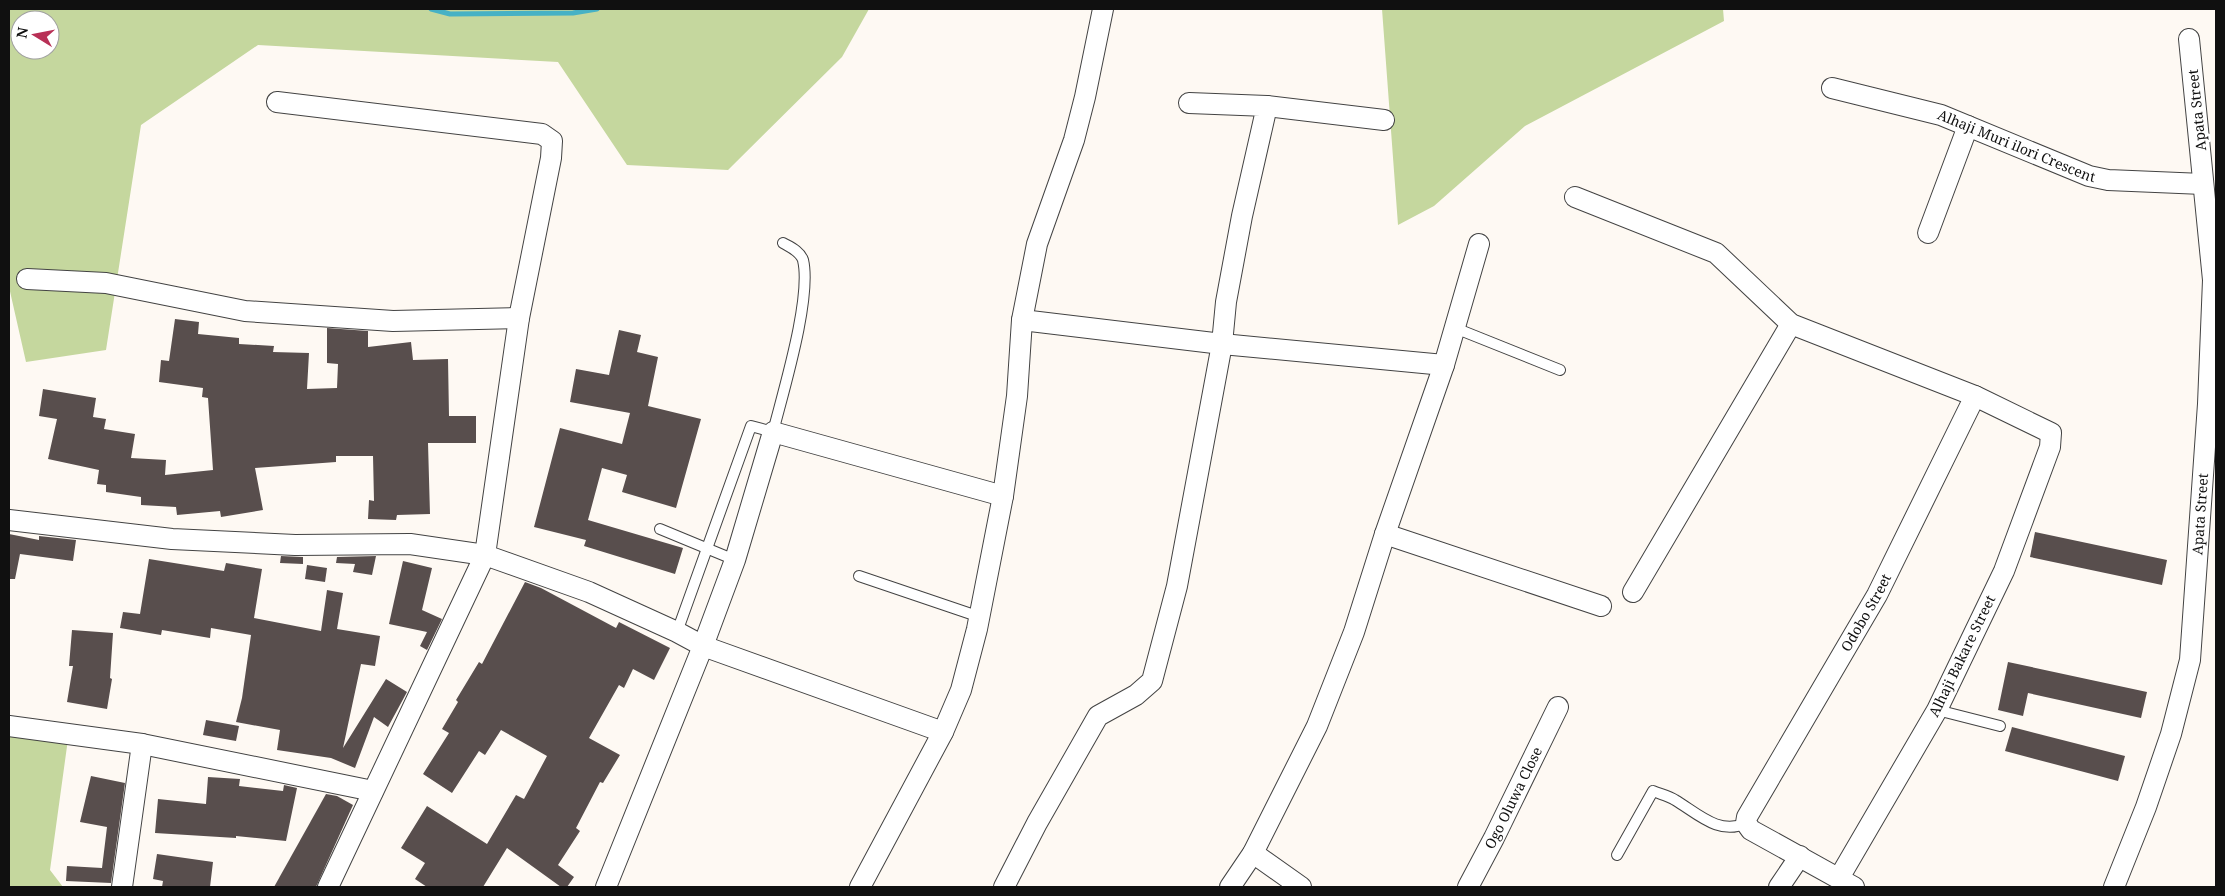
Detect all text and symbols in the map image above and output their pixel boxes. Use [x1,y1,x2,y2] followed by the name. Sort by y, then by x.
[10,10,60,60] north arrow
[11,26,32,40] text: N
[2183,68,2210,152] street label: Apata Street
[1935,105,2097,186] street label: Alhaji Muri ilori Crescent
[2187,472,2212,556] street label: Apata Street
[1836,570,1895,655] street label: Odobo Street
[1924,592,1999,720] street label: Alhaji Bakare Street
[1480,743,1546,852] street label: Ogo Oluwa Close

